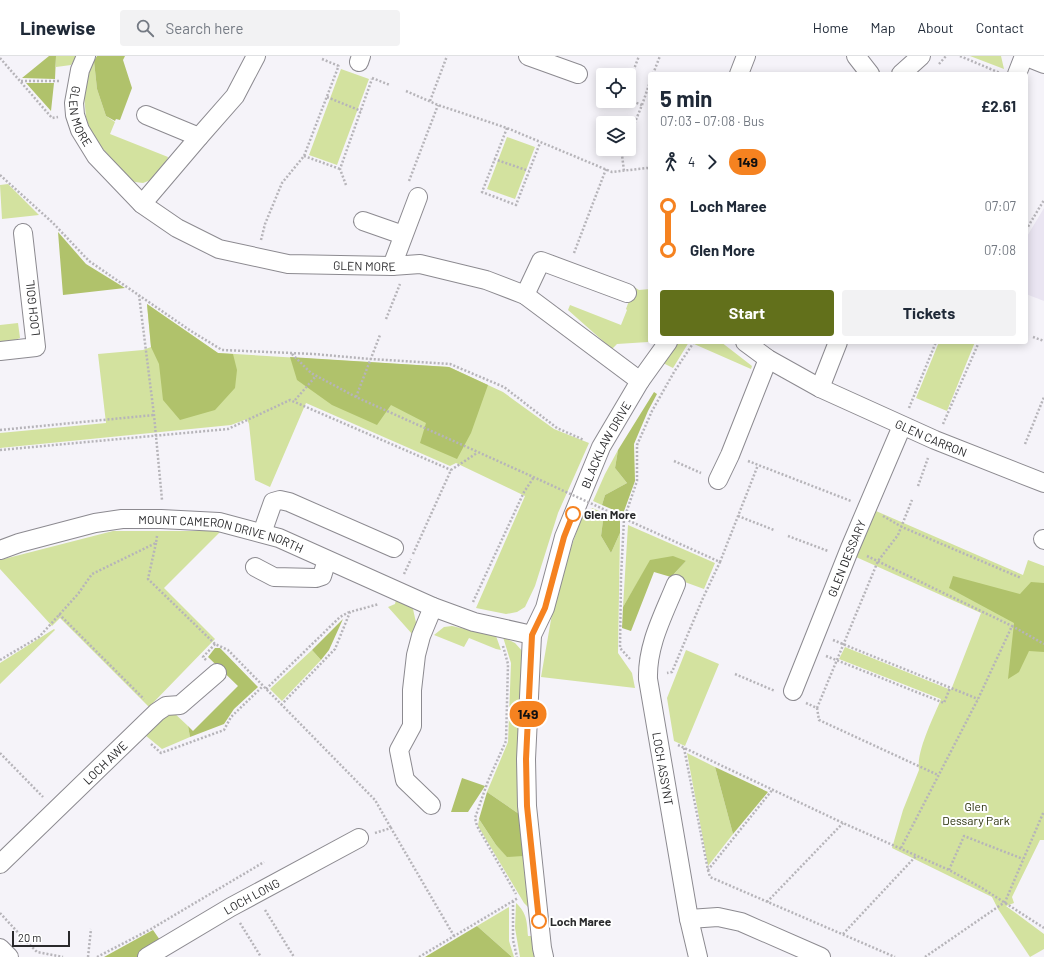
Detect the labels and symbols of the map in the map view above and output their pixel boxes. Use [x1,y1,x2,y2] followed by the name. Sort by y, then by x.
[67,85,95,149] street label: GLEN MORE
[333,258,396,273] street label: GLEN MORE
[22,279,42,337] street label: LOCH GOIL
[578,399,633,490] street label: BLACKLAW DRIVE
[893,416,969,459] street label: GLEN CARRON
[565,506,581,522] marker: Glen More
[584,507,636,521] place label: Glen More
[138,512,306,555] street label: MOUNT CAMERON DRIVE NORTH
[824,517,868,599] street label: GLEN DESSARY
[505,701,551,727] line badge: 149
[650,731,677,807] street label: LOCH ASSYNT
[80,738,130,787] street label: LOCH AWE
[942,799,1010,827] park label: Glen Dessary Park
[221,875,282,917] street label: LOCH LONG
[531,913,547,929] marker: Loch Maree
[550,914,612,928] place label: Loch Maree
[12,929,70,948] scale bar

